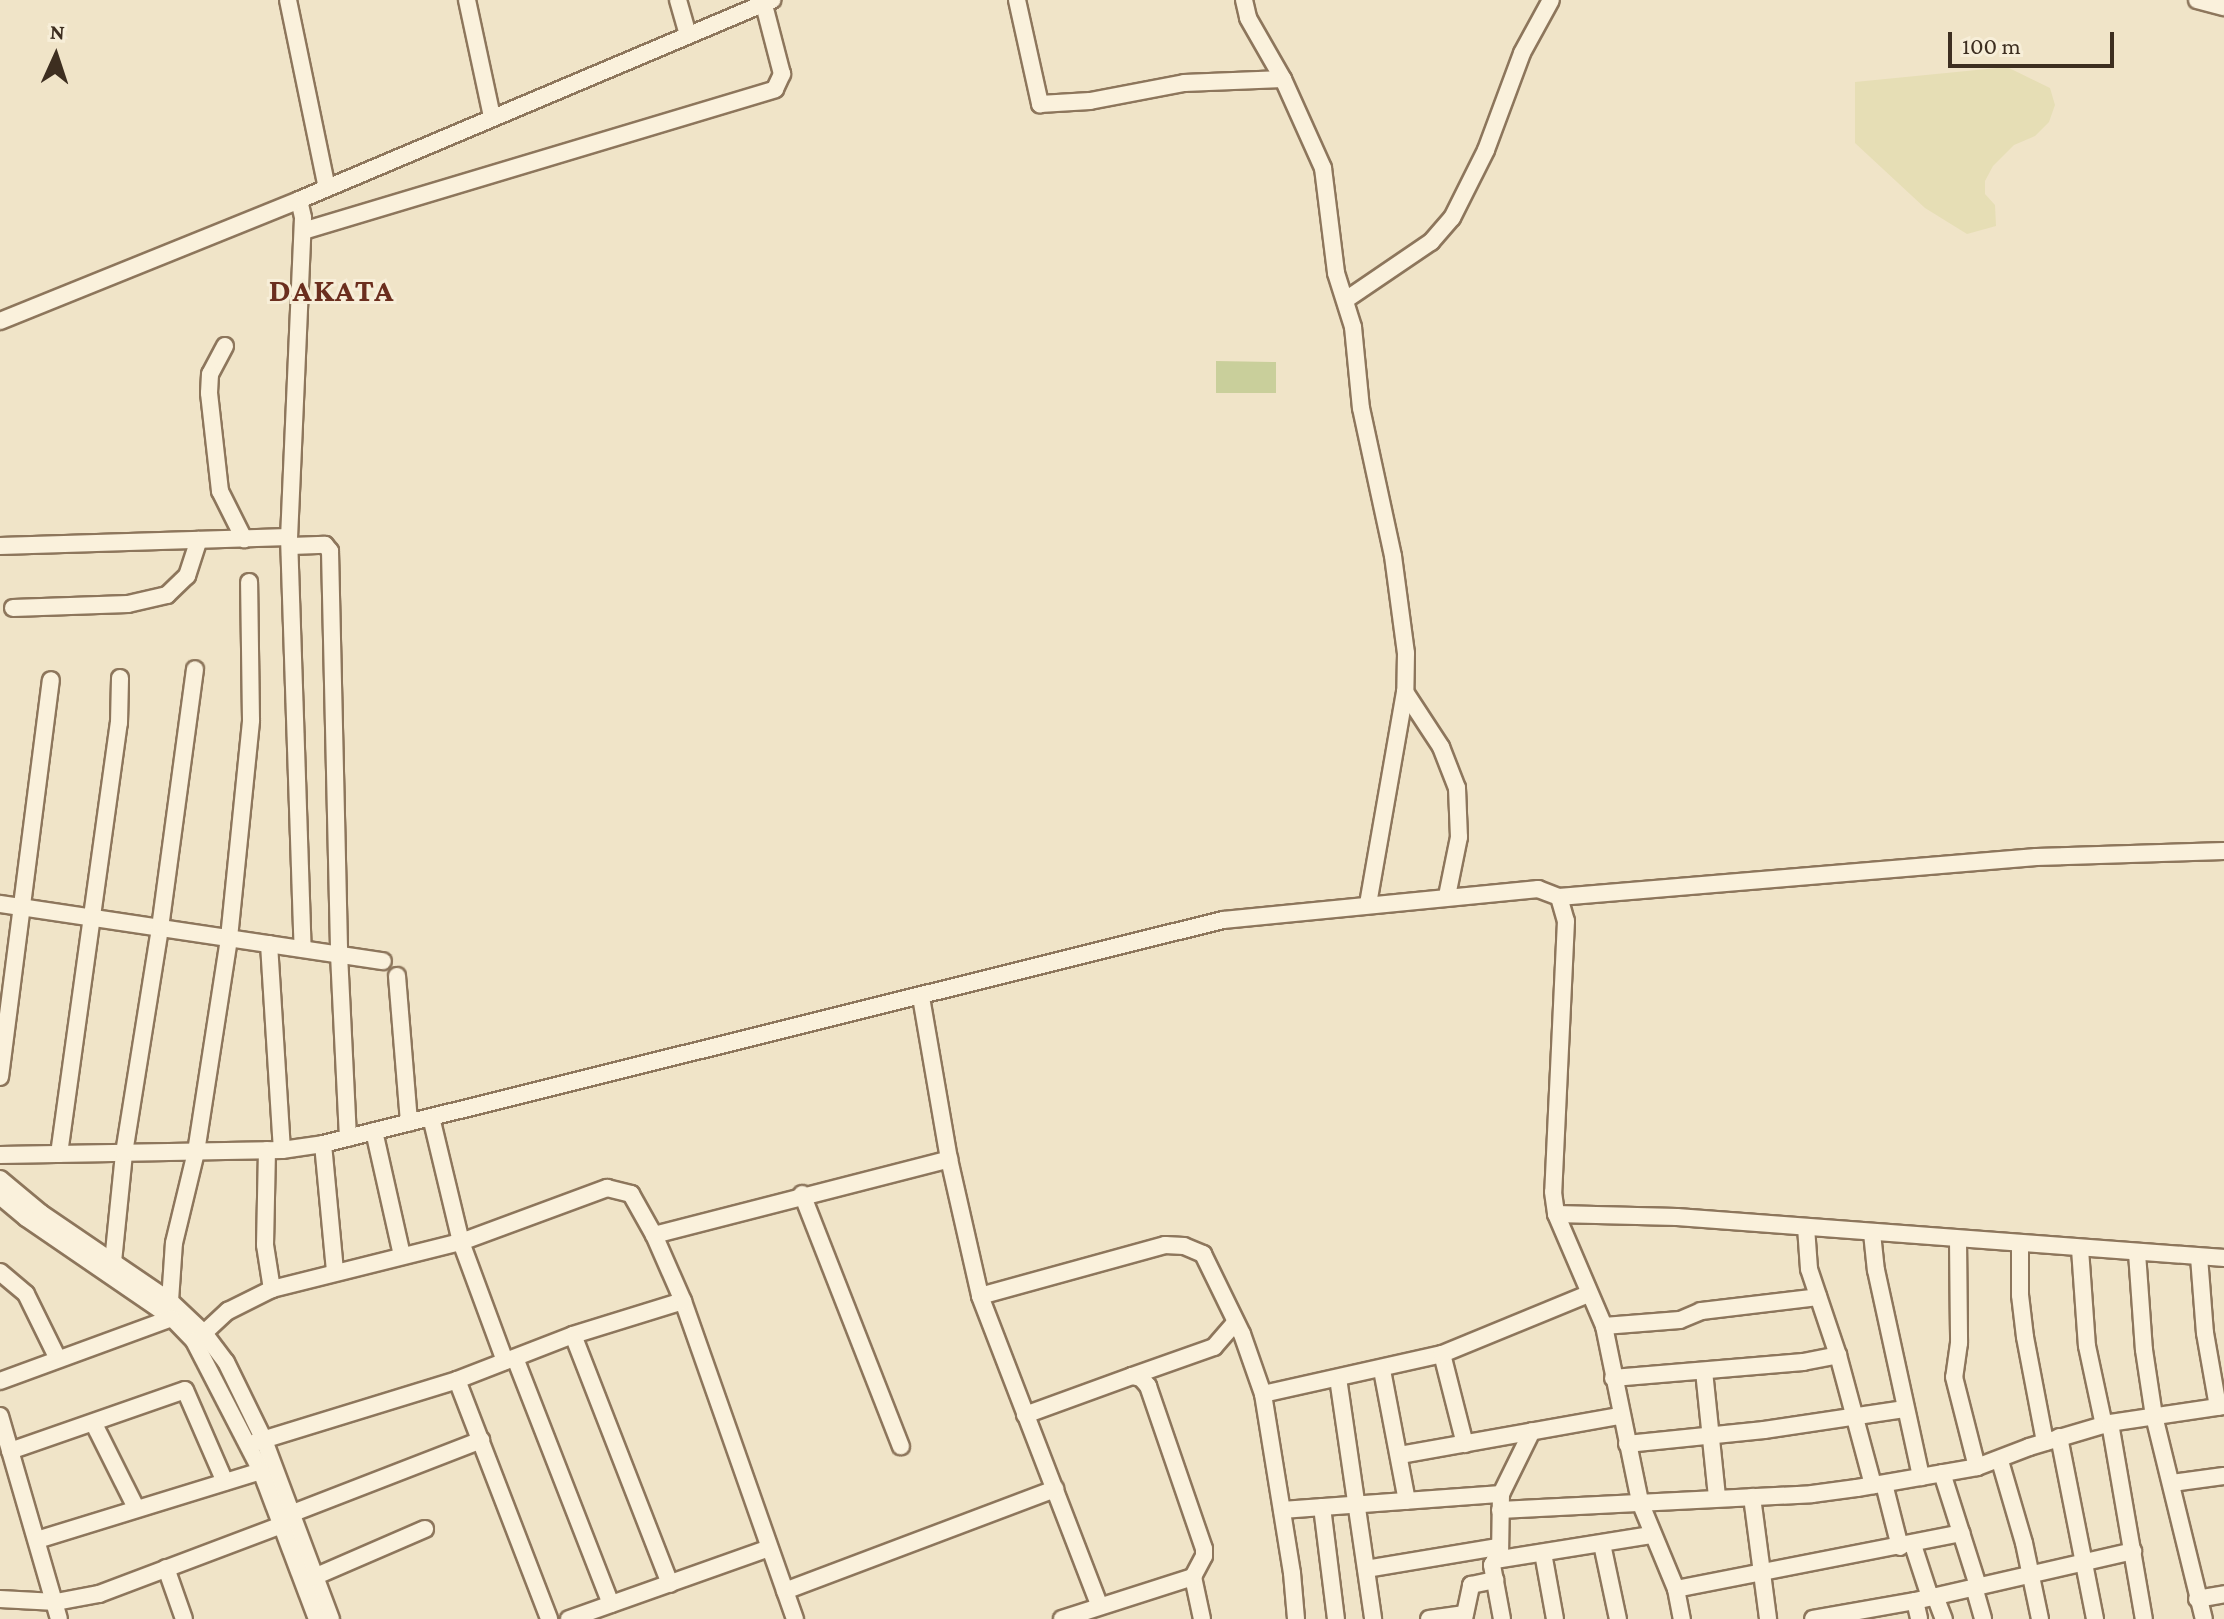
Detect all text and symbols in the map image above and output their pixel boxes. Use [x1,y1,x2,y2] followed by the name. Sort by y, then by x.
[16,16,96,96] north arrow
[1952,16,2118,66] scale bar
[49,19,65,44] text: N
[1962,32,2021,59] text: 100 m
[269,271,395,309] district label: DAKATA

